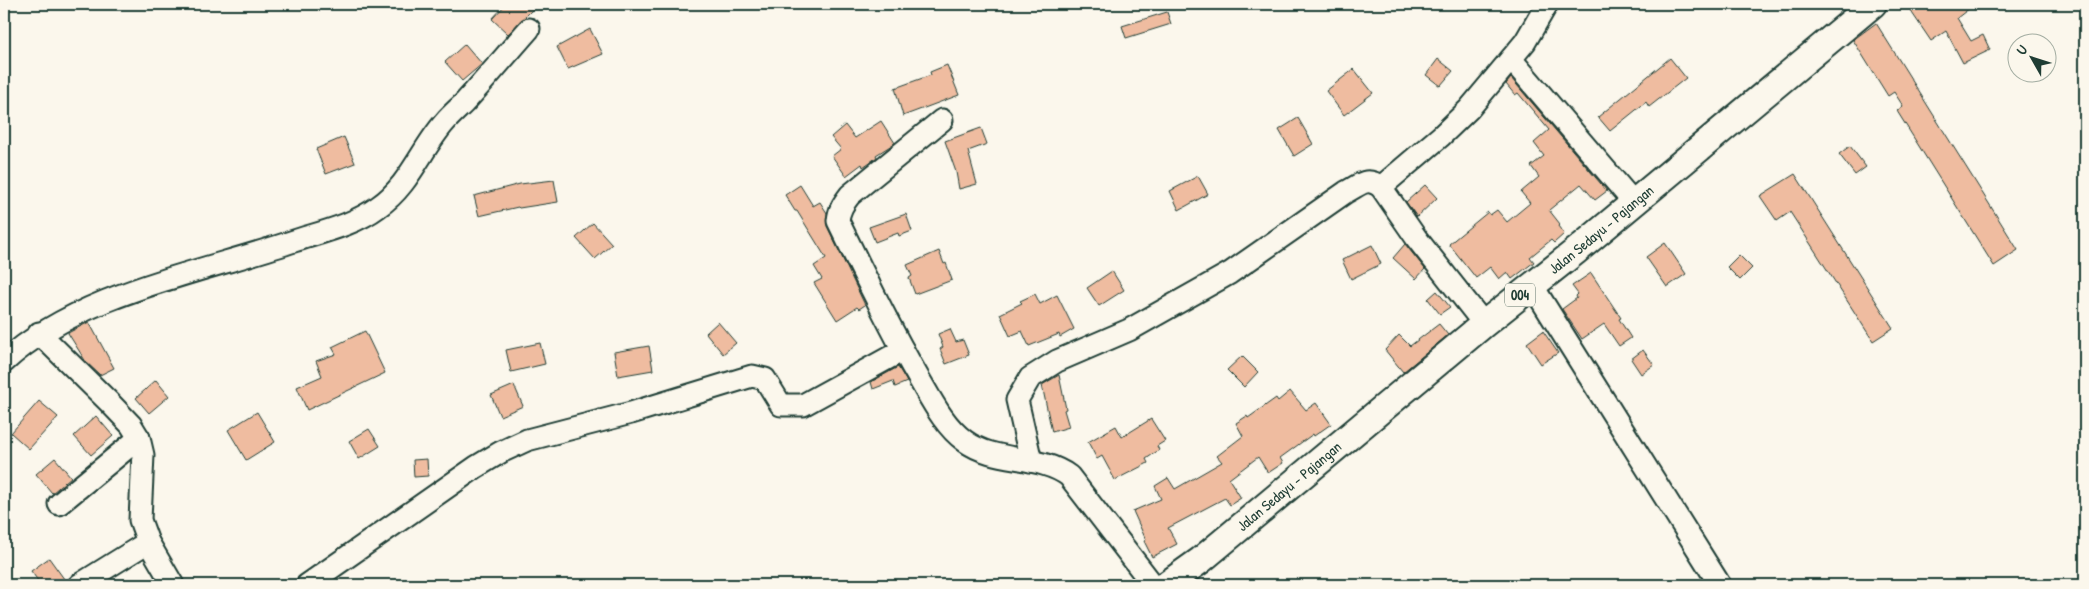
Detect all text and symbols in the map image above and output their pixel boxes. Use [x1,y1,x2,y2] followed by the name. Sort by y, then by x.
[2006,32,2056,82] north arrow
[2012,40,2032,58] text: U
[1544,180,1658,279] street label: Jalan Sedayu - Pajangan
[1505,284,1535,306] road number: 004
[1232,436,1346,536] street label: Jalan Sedayu - Pajangan

